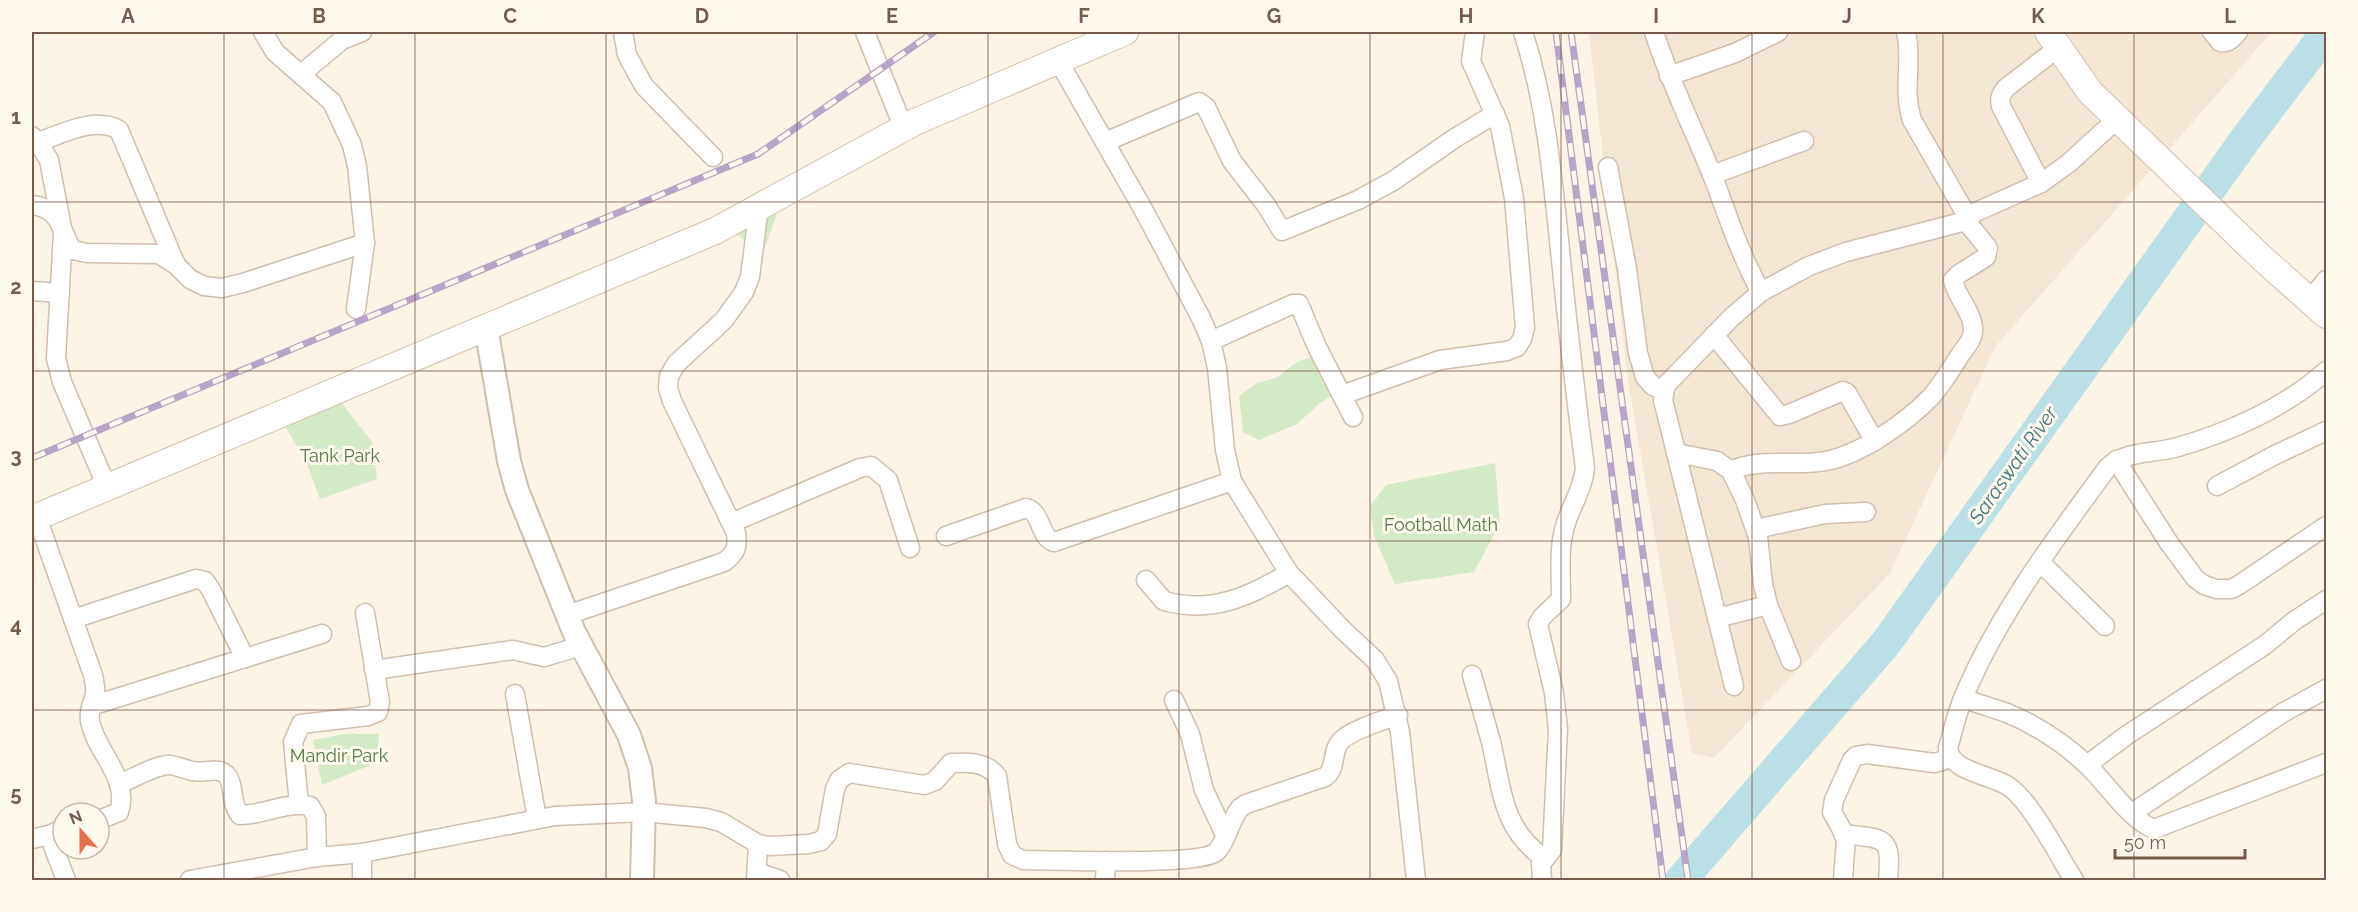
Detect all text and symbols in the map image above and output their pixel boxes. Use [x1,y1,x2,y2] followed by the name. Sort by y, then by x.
[121,4,135,28] text: A
[312,4,326,28] text: B
[503,4,517,28] text: C
[695,4,709,28] text: D
[886,4,898,28] text: E
[1078,4,1090,28] text: F
[1267,4,1281,28] text: G
[1459,4,1473,28] text: H
[1653,4,1659,28] text: I
[1842,4,1852,28] text: J
[2031,4,2045,28] text: K
[2224,4,2236,28] text: L
[11,105,21,129] text: 1
[10,275,22,299] text: 2
[1963,401,2063,529] water label: Saraswati River
[10,444,22,468] text: 3
[300,445,381,466] park label: Tank Park
[1384,514,1498,535] park label: Football Math
[10,613,22,637] text: 4
[290,745,389,766] park label: Mandir Park
[10,782,22,806] text: 5
[51,801,111,861] north arrow
[67,806,85,829] text: N
[2115,822,2246,860] scale bar
[2124,832,2166,853] text: 50 m

